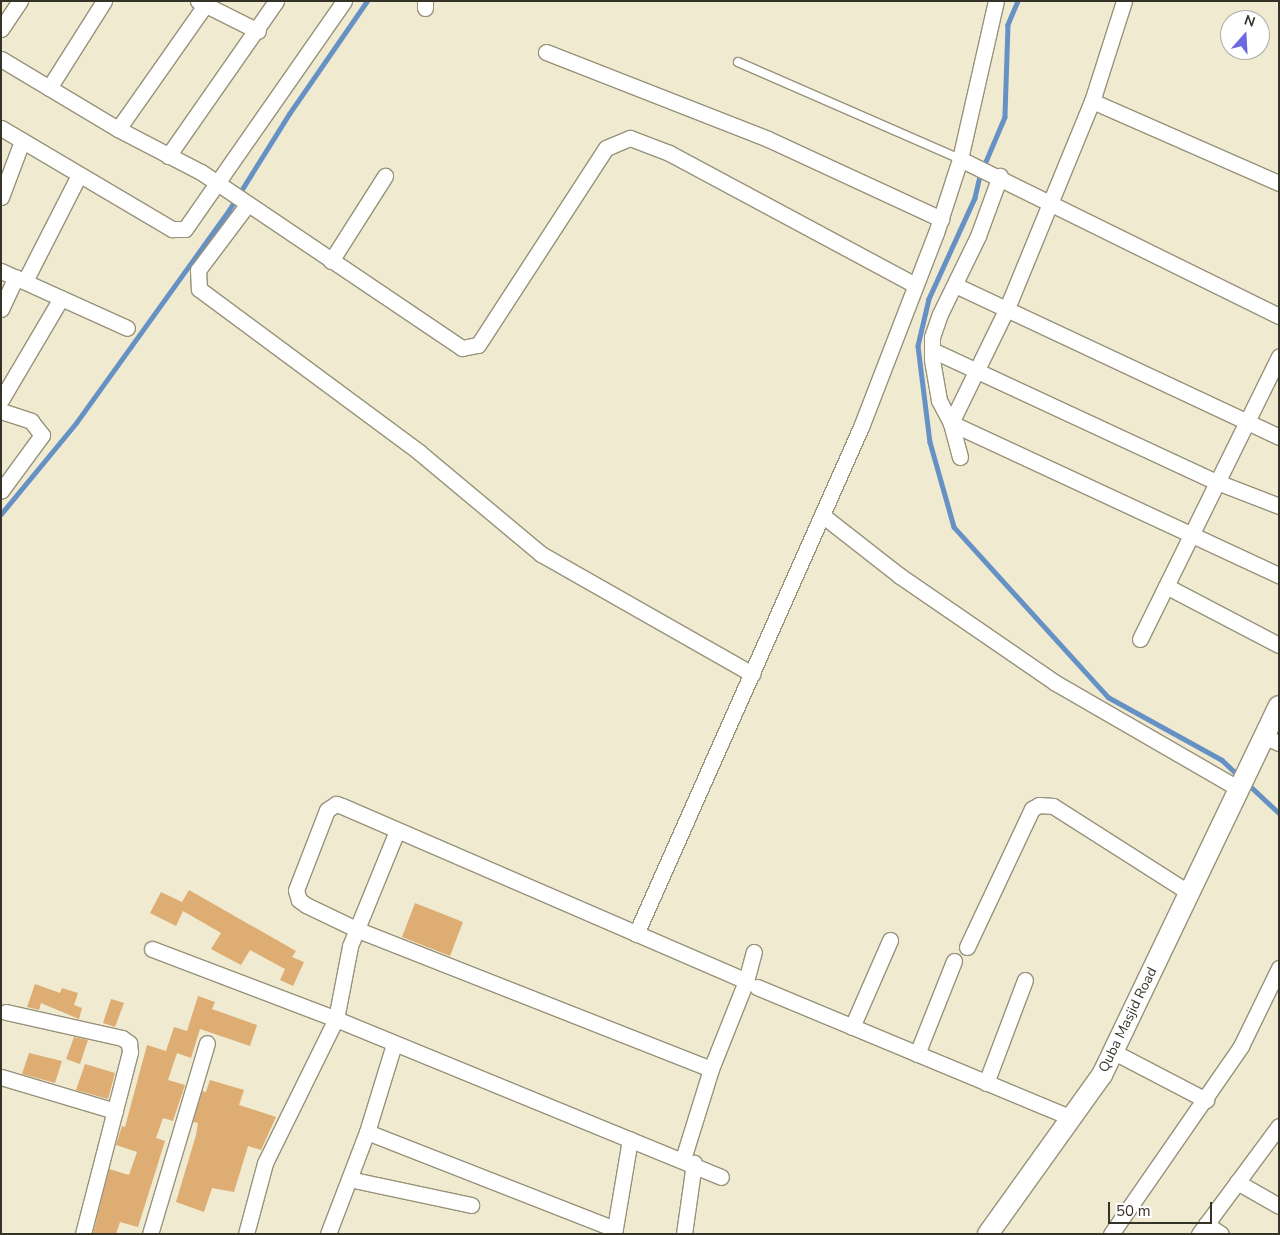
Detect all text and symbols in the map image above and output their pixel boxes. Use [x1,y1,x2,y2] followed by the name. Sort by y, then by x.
[1220,10,1270,60] north arrow
[1242,11,1258,32] text: N
[1095,965,1161,1075] street label: Quba Masjid Road
[1110,1192,1214,1224] scale bar
[1116,1201,1151,1221] text: 50 m

